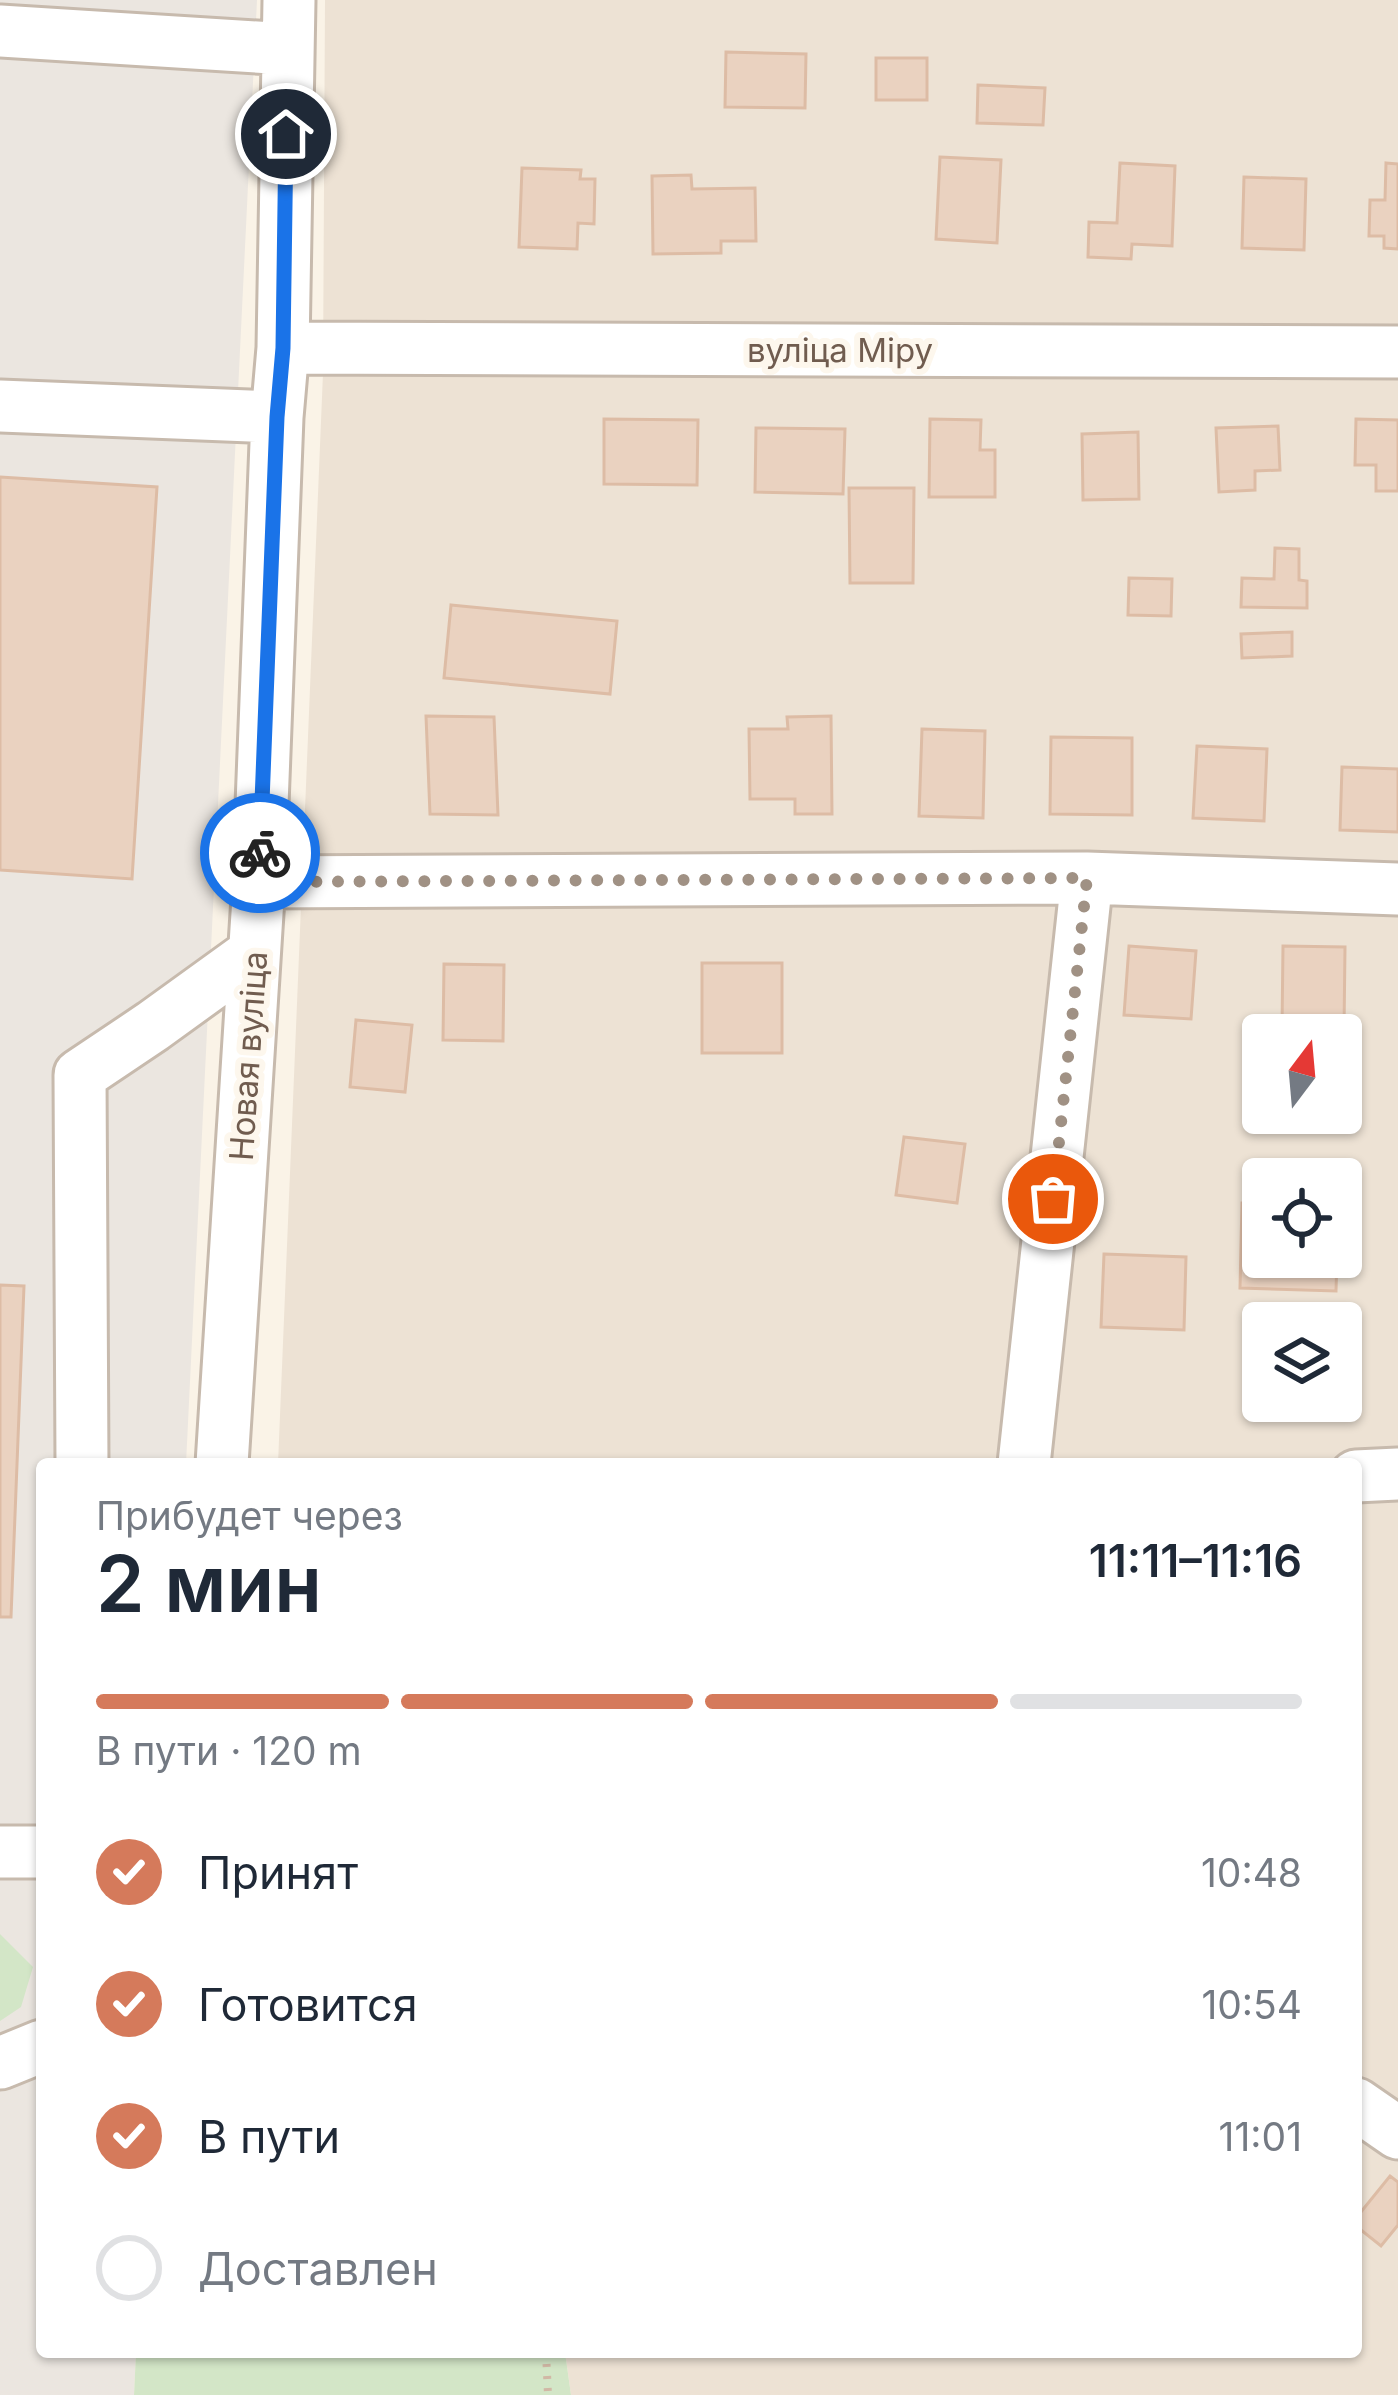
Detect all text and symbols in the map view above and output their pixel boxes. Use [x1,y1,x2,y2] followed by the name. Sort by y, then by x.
[235,83,337,185] pin
[253,101,319,167] icon: home
[747,330,933,370] street label: вуліца Міру
[200,793,320,913] courier
[227,820,293,886] icon: bike
[221,950,275,1162] street label: Новая вуліца
[1242,1014,1362,1134] north arrow
[1242,1014,1362,1422] map controls
[1002,1148,1104,1250] pin
[1242,1158,1362,1278] button: locate
[1020,1166,1086,1232] icon: bag
[1242,1302,1362,1422] button: layers
[96,1492,403,1539] text: Прибудет через
[1089,1533,1302,1588] text: 11:11–11:16
[96,1536,322,1631] text: 2 мин
[96,1727,362,1774] text: В пути · 120 m
[96,1839,162,1905] icon: check
[198,1845,358,1900] text: Принят
[1201,1849,1302,1896] text: 10:48
[96,1971,162,2037] icon: check
[198,1977,418,2032] text: Готовится
[1201,1981,1302,2028] text: 10:54
[96,2103,162,2169] icon: check
[198,2109,340,2164] text: В пути
[1219,2113,1302,2160] text: 11:01
[198,2241,438,2296] text: Доставлен

